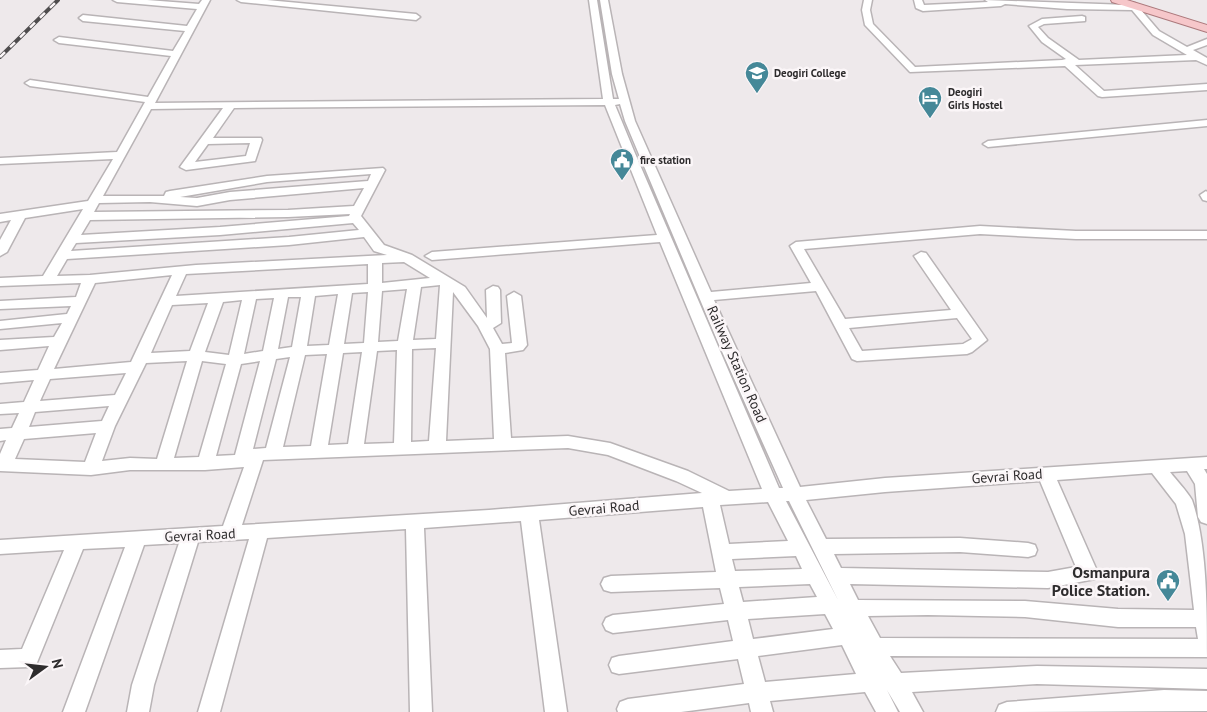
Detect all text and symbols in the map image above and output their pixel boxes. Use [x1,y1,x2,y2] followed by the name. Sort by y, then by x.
[744,60,770,94] school or university icon: Deogiri College
[774,66,846,80] place label: Deogiri College
[917,85,943,119] hotel icon: Deogiri Girls Hostel
[948,85,1003,112] place label: Deogiri Girls Hostel
[609,147,635,181] public building icon: fire station
[640,153,691,167] place label: fire station
[703,303,771,425] street label: Railway Station Road
[971,465,1043,487] street label: Gevrai Road
[568,496,640,520] street label: Gevrai Road
[164,524,236,546] street label: Gevrai Road
[1052,562,1150,600] place label: Osmanpura Police Station.
[1155,568,1181,602] public building icon: Osmanpura Police Station.
[20,642,70,692] north arrow
[48,657,67,670] text: N

